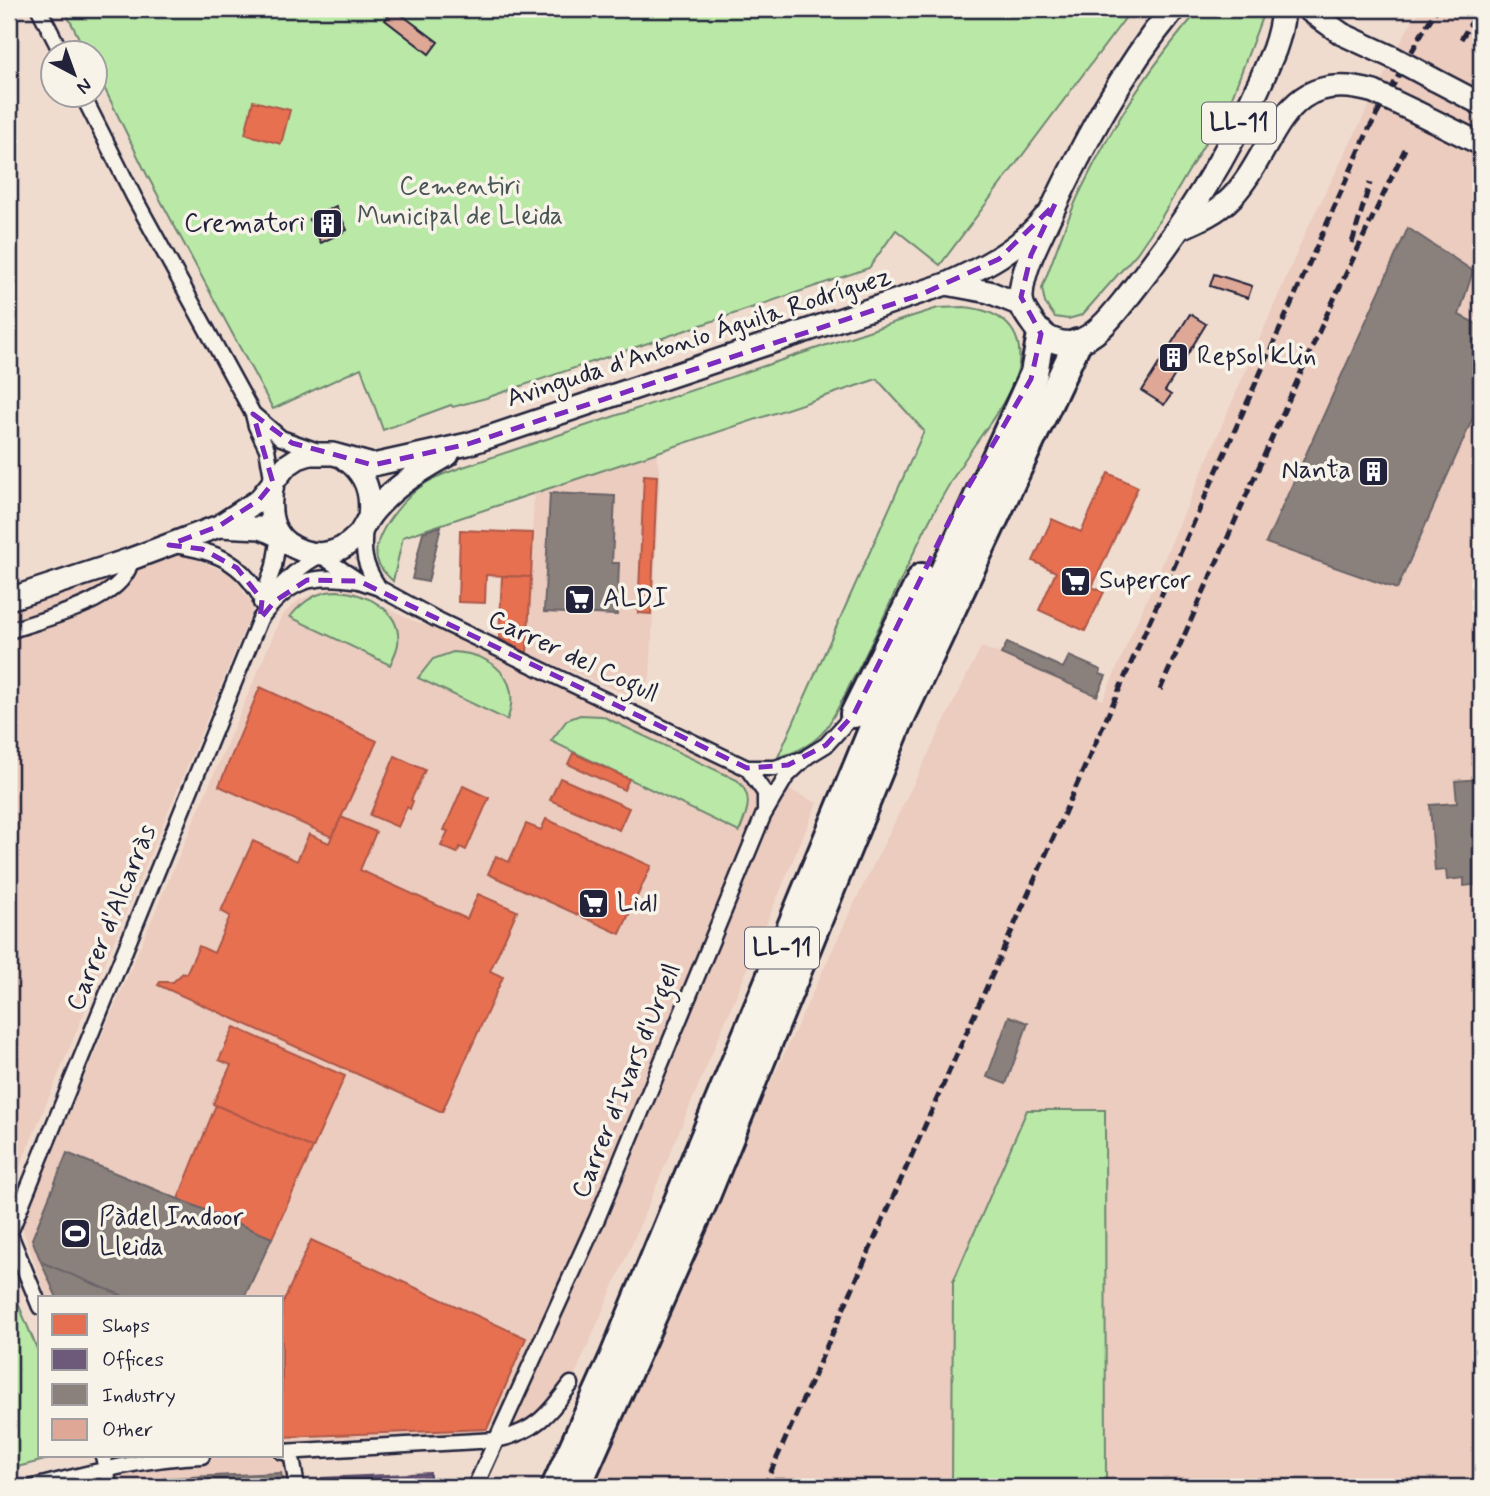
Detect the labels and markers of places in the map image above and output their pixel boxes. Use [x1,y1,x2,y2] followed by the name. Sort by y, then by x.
[184,207,305,241] place label: Crematori
[311,207,345,241] building icon: Crematori
[1157,340,1191,374] building icon: Repsol Klin
[1197,340,1316,374] place label: Repsol Klin
[1281,454,1351,488] place label: Nanta
[1357,454,1391,488] building icon: Nanta
[1059,564,1093,598] supermarket icon: Supercor
[1099,564,1191,598] place label: Supercor
[563,582,597,616] supermarket icon: ALDI
[603,582,668,616] place label: ALDI
[577,887,611,921] supermarket icon: Lidl
[617,887,657,921] place label: Lidl
[99,1201,244,1265] place label: Pàdel Indoor Lleida
[59,1216,93,1250] sports icon: Pàdel Indoor Lleida

